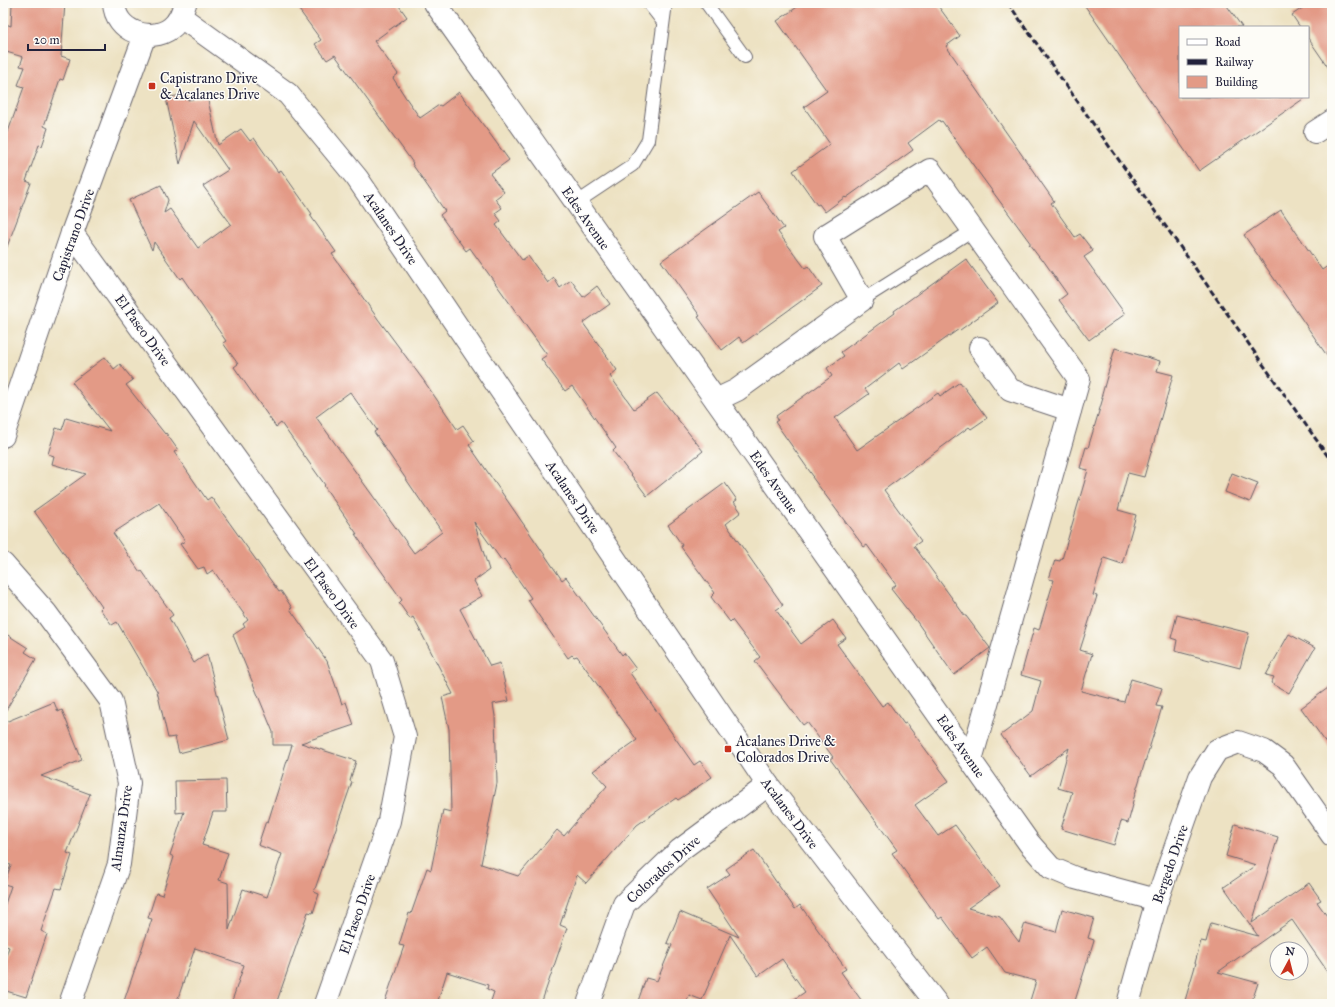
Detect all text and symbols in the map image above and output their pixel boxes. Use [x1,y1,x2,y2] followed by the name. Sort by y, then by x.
[28,26,105,52] scale bar
[1179,26,1309,98] legend
[34,33,60,47] text: 20 m
[1215,35,1241,49] text: Road
[1215,55,1254,69] text: Railway
[160,70,260,103] place label: Capistrano Drive & Acalanes Drive
[1215,75,1258,90] text: Building
[147,81,157,91] marker: Capistrano Drive & Acalanes Drive
[558,183,614,253] street label: Edes Avenue
[49,186,98,284] street label: Capistrano Drive
[359,188,421,268] street label: Acalanes Drive
[111,291,174,369] street label: El Paseo Drive
[746,447,802,517] street label: Edes Avenue
[541,457,603,537] street label: Acalanes Drive
[300,554,363,632] street label: El Paseo Drive
[933,711,989,781] street label: Edes Avenue
[735,733,836,766] place label: Acalanes Drive & Colorados Drive
[723,744,733,754] marker: Acalanes Drive & Colorados Drive
[757,774,822,852] street label: Acalanes Drive
[107,784,136,873] street label: Almanza Drive
[1149,822,1192,906] street label: Bergedo Drive
[623,832,704,907] street label: Colorados Drive
[336,872,379,957] street label: El Paseo Drive
[1269,941,1309,981] north arrow
[1285,945,1296,959] text: N

